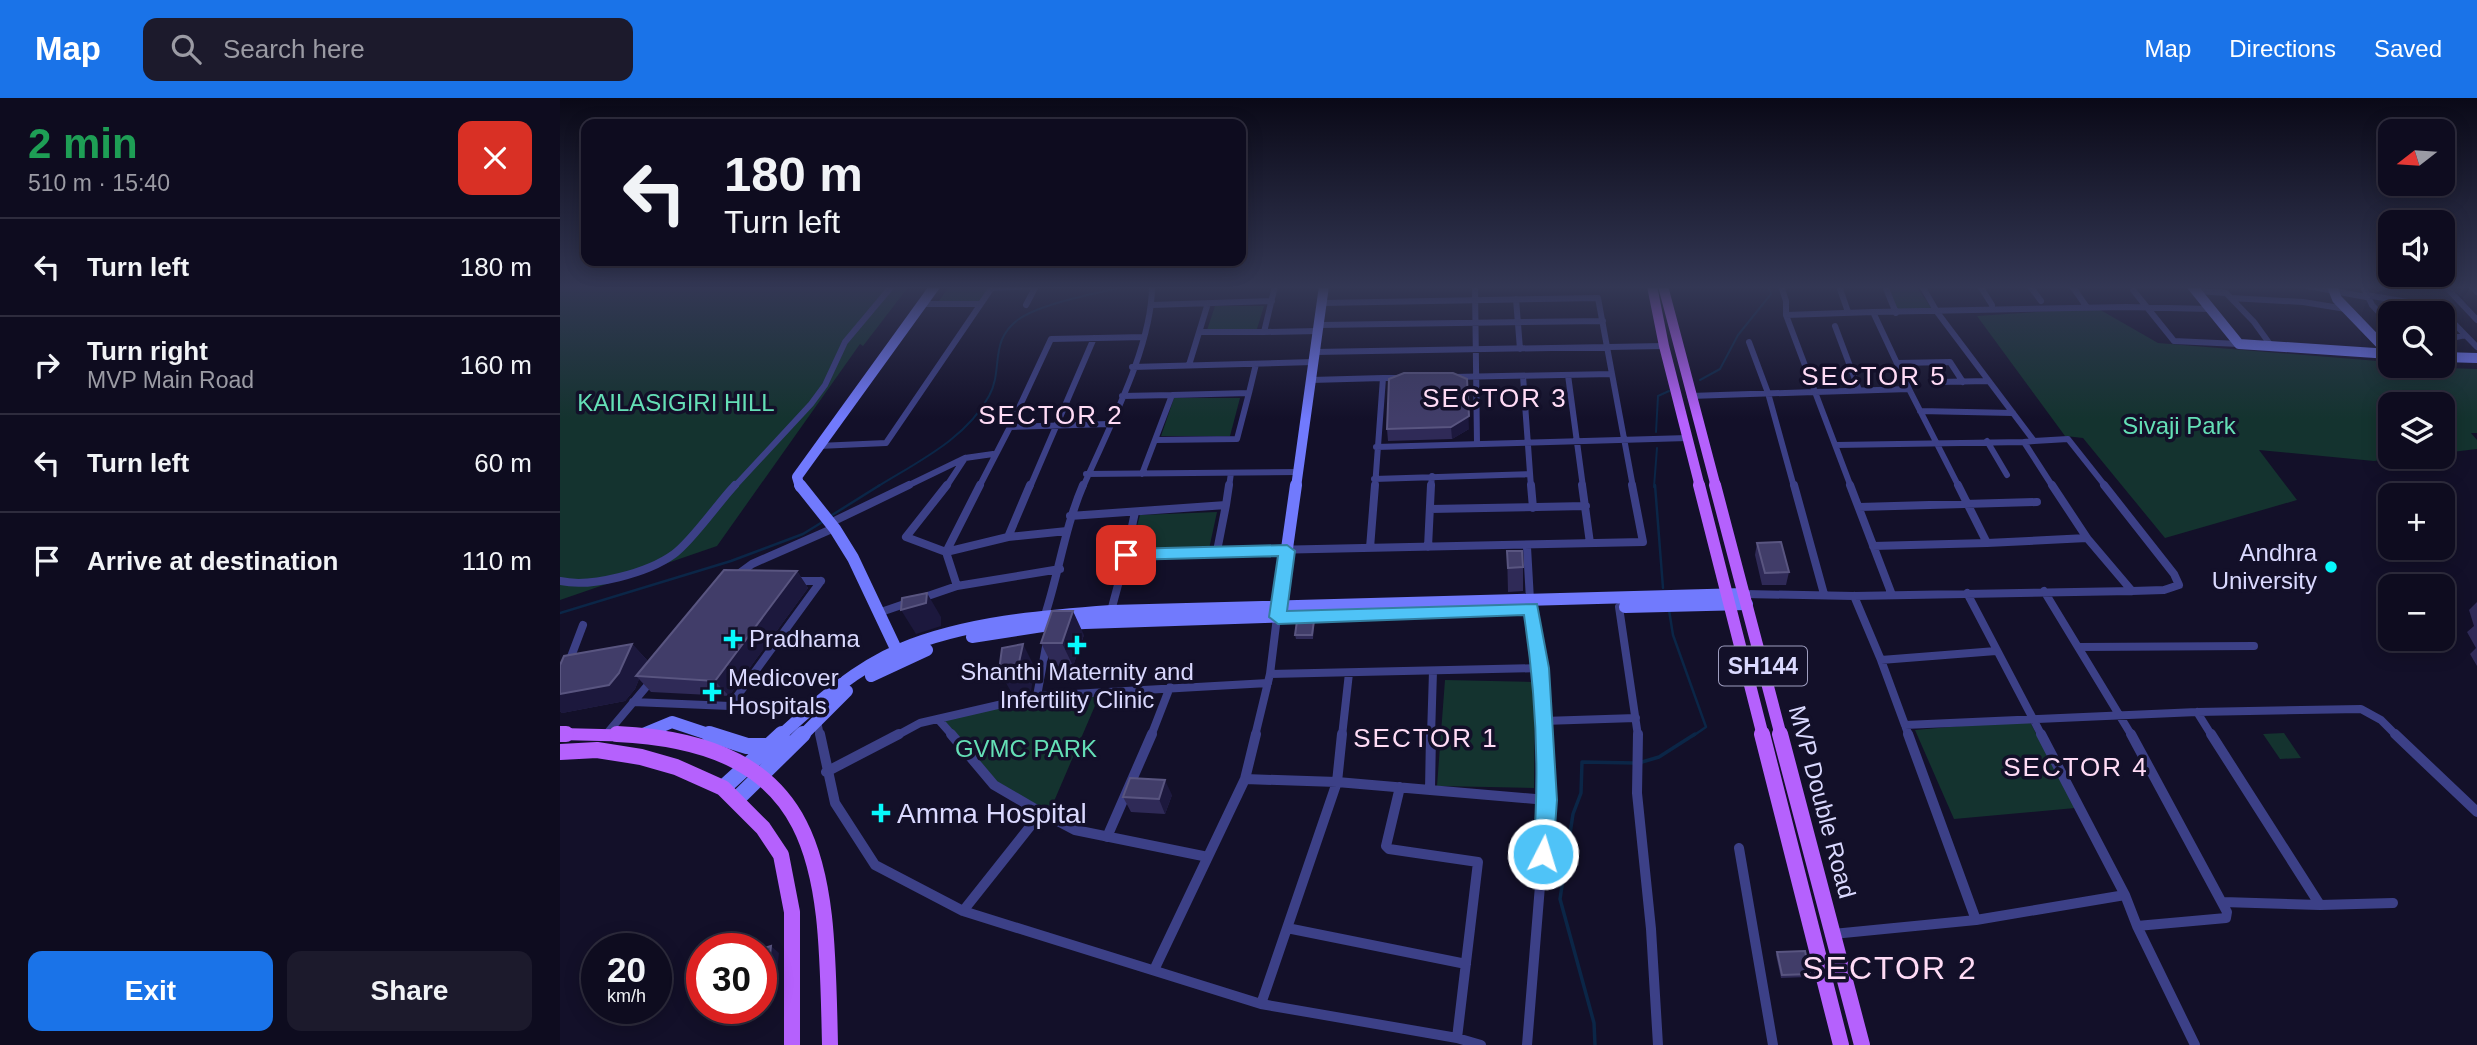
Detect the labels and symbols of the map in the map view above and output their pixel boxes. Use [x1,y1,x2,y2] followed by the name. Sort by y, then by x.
[2378,119,2455,196] north arrow
[1801,361,1947,391] district label: SECTOR 5
[1422,383,1568,413] district label: SECTOR 3
[577,389,775,416] park label: KAILASIGIRI HILL
[978,400,1124,430] district label: SECTOR 2
[2122,412,2237,439] park label: Sivaji Park
[1096,525,1156,585] pin
[2212,539,2318,594] place label: Andhra University
[2323,559,2339,575] marker: Andhra University
[749,625,860,652] place label: Pradhama
[723,629,743,649] marker: Pradhama
[1067,635,1087,655] marker: Shanthi Maternity and Infertility Clinic
[1719,646,1807,686] road number: SH144
[960,658,1194,713] place label: Shanthi Maternity and Infertility Clinic
[728,664,839,719] place label: Medicover Hospitals
[702,682,722,702] marker: Medicover Hospitals
[1784,703,1861,901] street label: MVP Double Road
[1353,723,1499,753] district label: SECTOR 1
[955,735,1097,762] park label: GVMC PARK
[2003,752,2149,782] district label: SECTOR 4
[897,798,1087,829] place label: Amma Hospital
[871,803,891,823] marker: Amma Hospital
[1506,817,1580,891] position arrow
[686,933,777,1024] speed limit sign: 30
[1802,950,1978,986] district label: SECTOR 2

